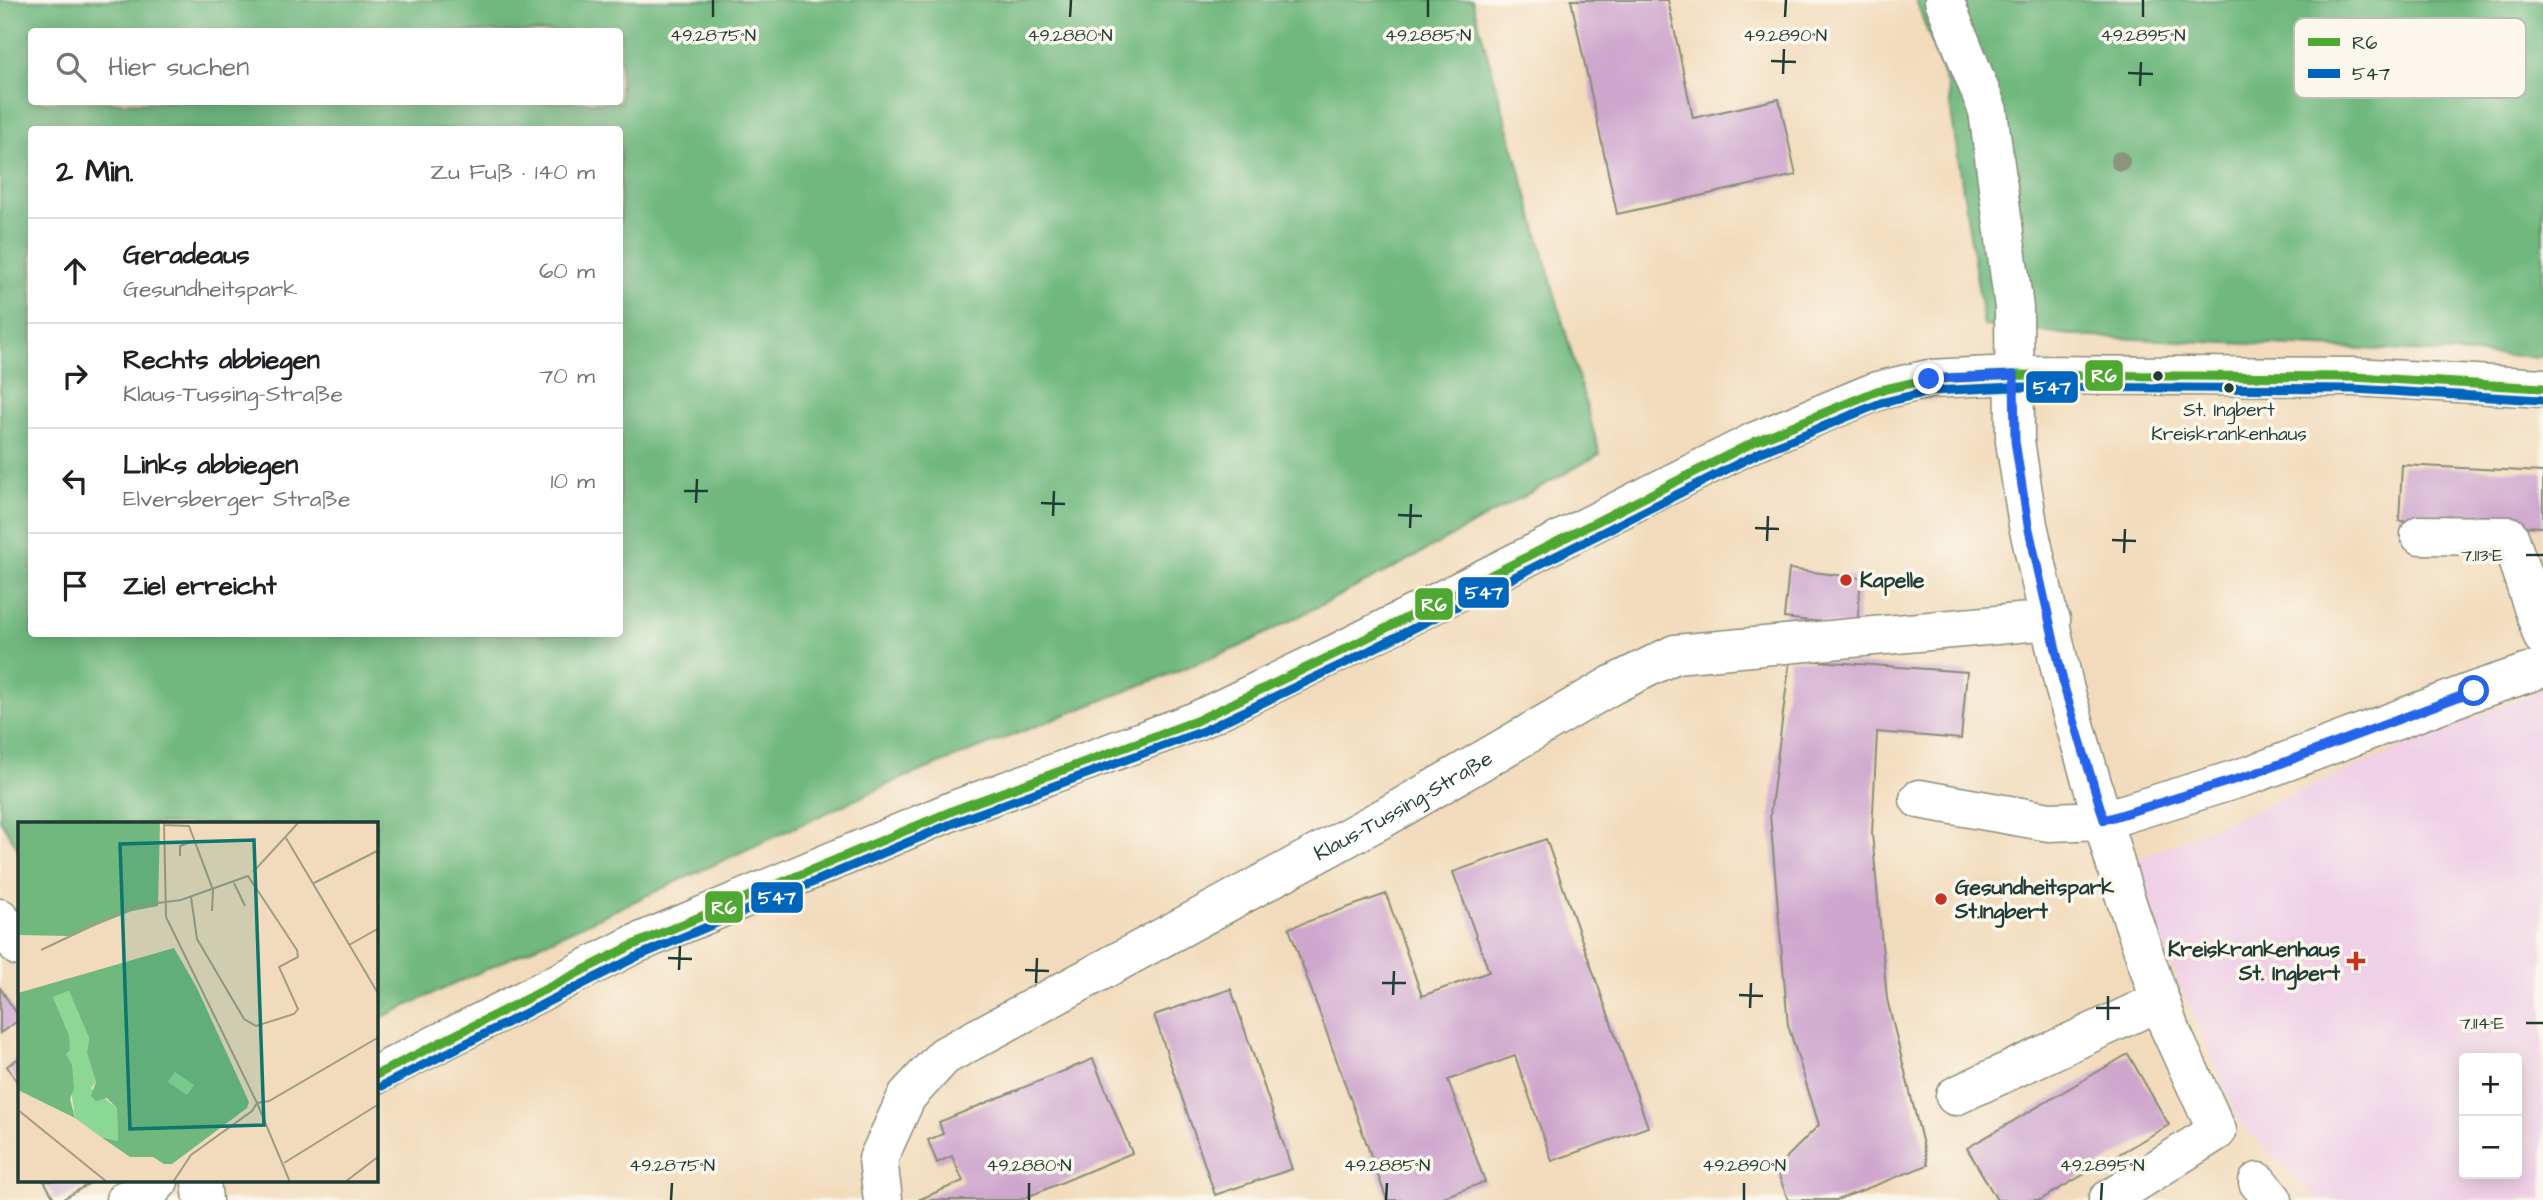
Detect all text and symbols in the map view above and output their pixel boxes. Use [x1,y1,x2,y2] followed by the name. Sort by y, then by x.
[2294,18,2526,98] legend
[670,23,756,48] text: 49.2875°N
[1027,23,1113,48] text: 49.2880°N
[1385,23,1471,48] text: 49.2885°N
[1743,23,1827,48] text: 49.2890°N
[2100,23,2186,48] text: 49.2895°N
[28,28,623,105] search box
[2352,30,2378,57] text: R6
[52,48,90,86] icon: search
[108,49,249,85] text: Hier suchen
[2352,61,2390,88] text: 547
[56,151,134,193] text: 2 Min.
[430,156,595,188] text: Zu Fuß · 140 m
[123,237,250,273] text: Geradeaus
[56,252,94,290] icon: ahead
[539,255,595,287] text: 60 m
[123,273,297,305] text: Gesundheitspark
[123,342,320,378] text: Rechts abbiegen
[56,357,94,395] icon: right
[2084,359,2124,392] line badge: R6
[539,360,595,392] text: 70 m
[1913,363,1944,394] route end
[2091,363,2117,390] text: R6
[2151,369,2165,383] unlabelled marker
[2025,370,2079,404] line badge: 547
[2033,375,2071,402] text: 547
[123,378,343,410] text: Klaus-Tussing-Straße
[2222,381,2236,395] marker: St. Ingbert Kreiskrankenhaus
[2151,397,2307,448] place label: St. Ingbert Kreiskrankenhaus
[123,447,298,483] text: Links abbiegen
[56,462,94,500] icon: left
[550,465,595,497] text: 10 m
[123,483,350,515] text: Elversberger Straße
[2461,543,2503,568] text: 7.113°E
[1860,566,1925,596] place label: Kapelle
[56,567,94,605] icon: arrive
[123,568,277,604] text: Ziel erreicht
[1838,572,1854,588] marker: Kapelle
[1457,576,1510,609] line badge: 547
[1465,580,1503,607] text: 547
[1414,587,1454,621] line badge: R6
[1421,592,1447,619] text: R6
[2458,675,2489,706] route start
[1308,743,1498,868] street label: Klaus-Tussing-Straße
[18,822,378,1182] inset map
[1954,873,2114,928] place label: Gesundheitspark St.Ingbert
[750,881,804,914] line badge: 547
[758,885,796,912] text: 547
[704,890,744,924] line badge: R6
[1933,891,1949,907] marker: Gesundheitspark St.Ingbert
[711,895,737,922] text: R6
[2168,935,2340,990] place label: Kreiskrankenhaus St. Ingbert
[2346,951,2366,971] marker: Kreiskrankenhaus St. Ingbert
[2459,1011,2505,1036] text: 7.114°E
[2459,1053,2522,1179] map controls
[2459,1053,2522,1116] button: +
[2459,1116,2522,1179] button: −
[629,1153,715,1178] text: 49.2875°N
[986,1153,1072,1178] text: 49.2880°N
[1344,1153,1430,1178] text: 49.2885°N
[1702,1153,1786,1178] text: 49.2890°N
[2059,1153,2145,1178] text: 49.2895°N

